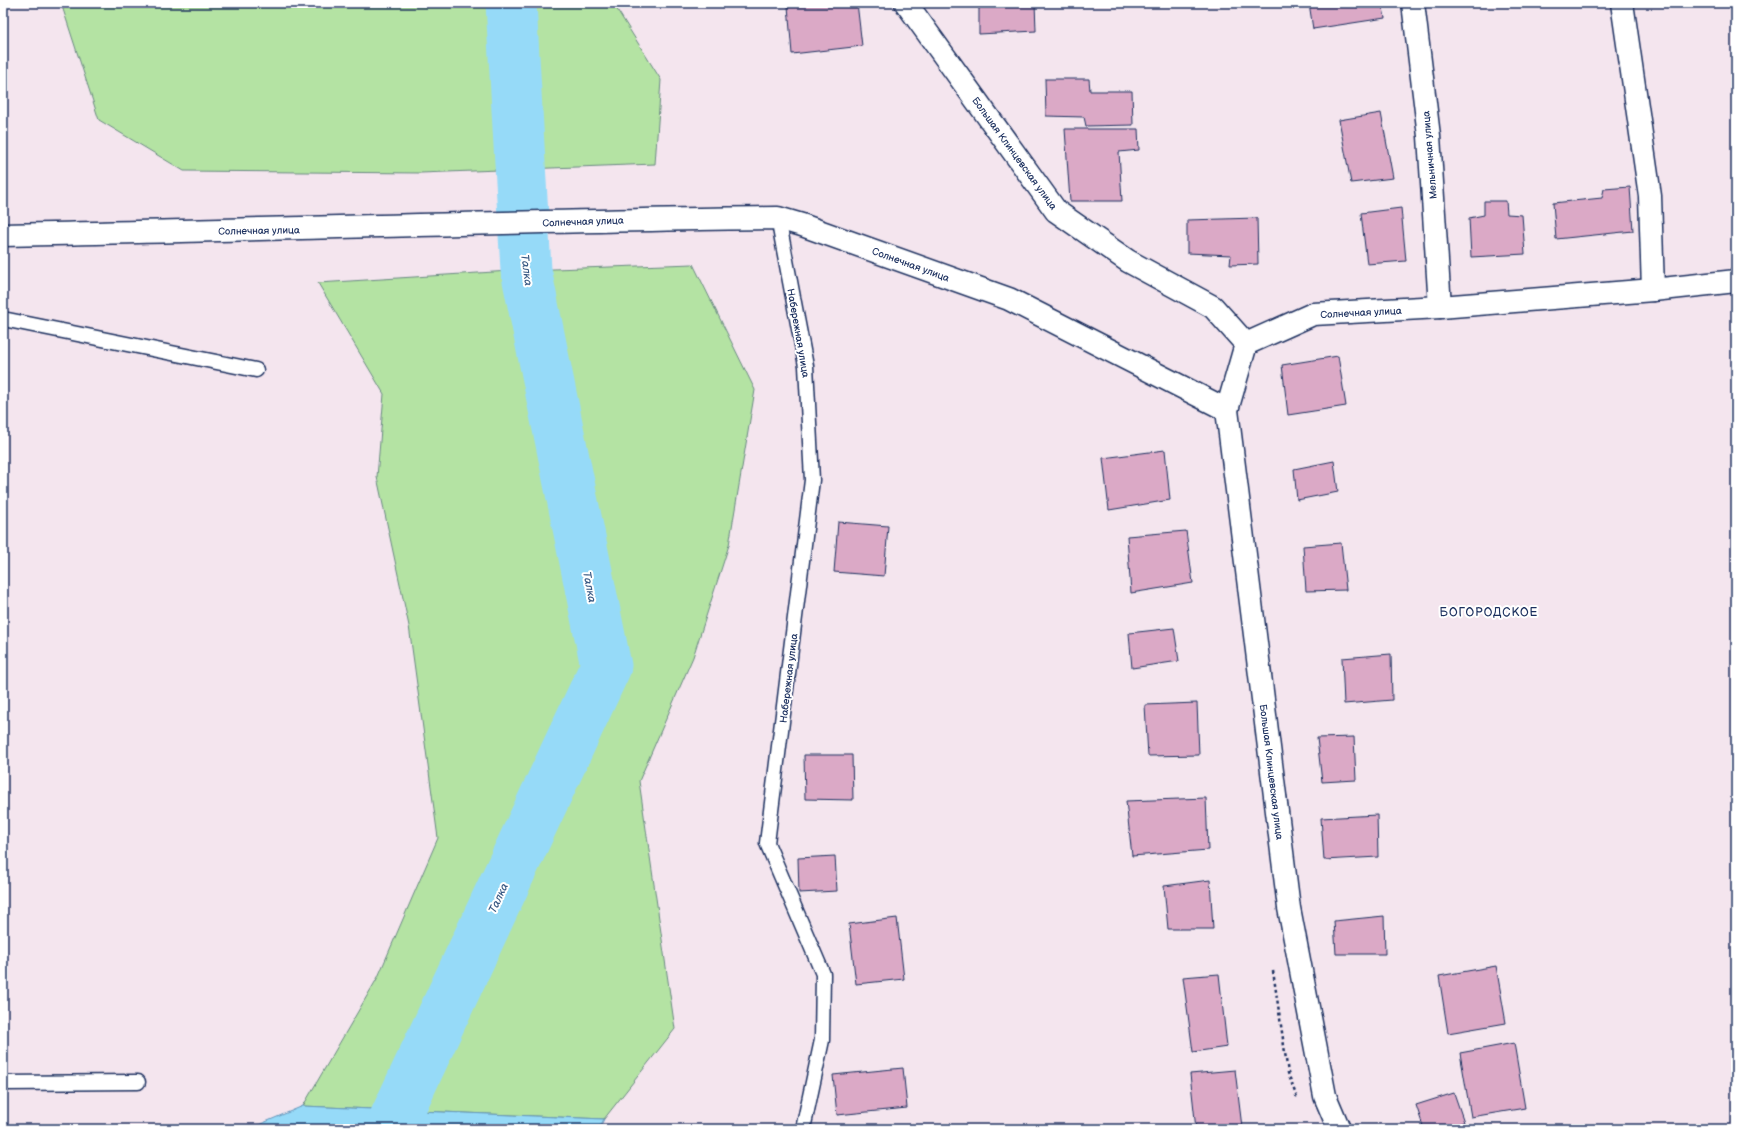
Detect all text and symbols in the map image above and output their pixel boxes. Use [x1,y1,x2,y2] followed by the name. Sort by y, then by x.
[969,95,1059,212] street label: Большая Клинцевская улица
[1420,110,1440,200] street label: Мельничная улица
[542,215,624,229] street label: Солнечная улица
[218,224,300,238] street label: Солнечная улица
[870,245,951,285] street label: Солнечная улица
[518,254,535,287] water label: Талка
[784,288,812,379] street label: Набережная улица
[1320,305,1402,321] street label: Солнечная улица
[580,570,599,604] water label: Талка
[1440,605,1538,620] district label: БОГОРОДСКОЕ
[778,633,800,724] street label: Набережная улица
[1257,704,1285,841] street label: Большая Клинцевская улица
[486,881,511,915] water label: Талка

